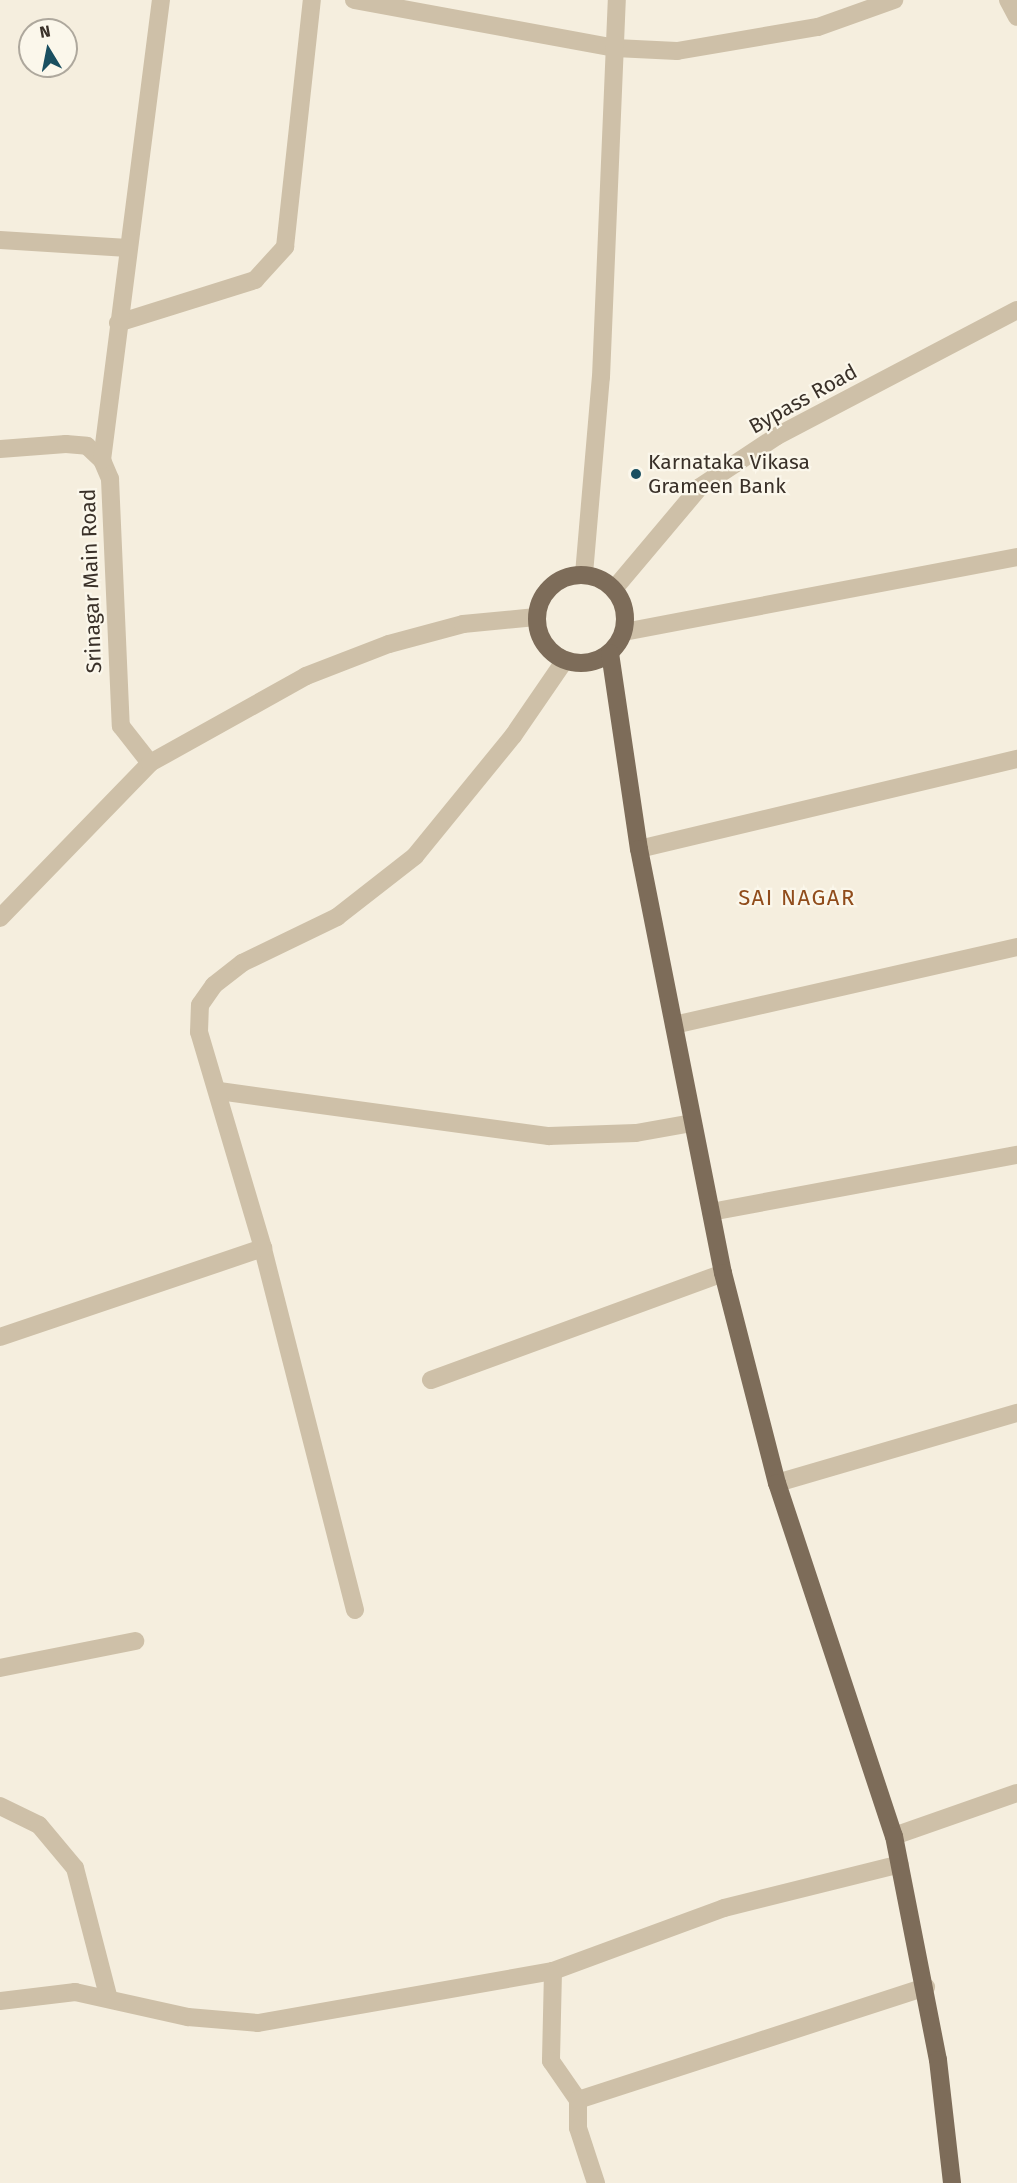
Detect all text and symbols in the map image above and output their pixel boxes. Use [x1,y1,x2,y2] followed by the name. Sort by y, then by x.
[18,18,78,78] north arrow
[38,21,52,42] text: N
[744,359,862,439] street label: Bypass Road
[648,449,810,499] place label: Karnataka Vikasa Grameen Bank
[629,467,643,481] marker: Karnataka Vikasa Grameen Bank
[75,488,107,674] street label: Srinagar Main Road
[738,885,856,911] district label: SAI NAGAR

